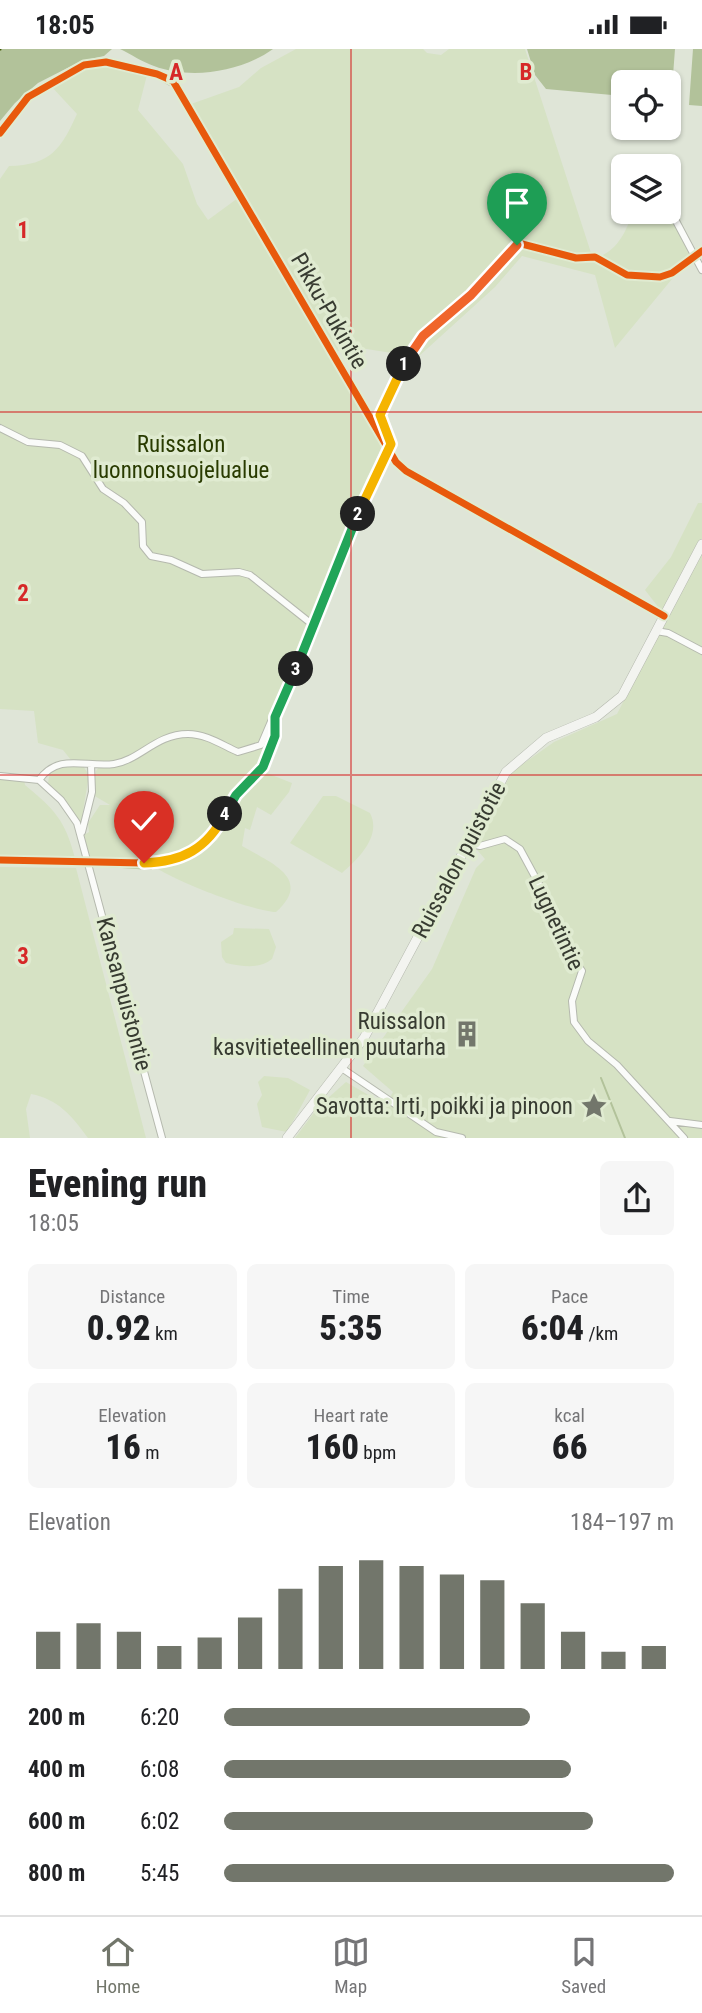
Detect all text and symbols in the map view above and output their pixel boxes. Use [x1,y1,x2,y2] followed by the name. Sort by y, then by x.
[35,10,95,40] text: 18:05
[169,59,183,86] text: A
[520,59,532,86] text: B
[611,70,681,224] map controls
[611,70,681,140] button: locate
[611,154,681,224] button: layers
[487,173,547,245] pin
[498,184,536,222] icon: arrive
[17,217,29,244] text: 1
[285,248,373,374] street label: Pikku-Pukintie
[386,347,422,381] pin: 1
[399,352,408,375] text: 1
[93,431,269,484] park label: Ruissalon luonnonsuojelualue
[340,497,376,531] pin: 2
[353,502,362,525] text: 2
[17,580,29,607] text: 2
[278,651,314,687] pin: 3
[291,657,300,680] text: 3
[406,777,512,943] street label: Ruissalon puistotie
[114,791,174,863] pin
[208,797,243,831] pin: 4
[125,802,163,840] icon: check
[220,802,229,825] text: 4
[522,872,590,974] street label: Lugnetintie
[91,914,157,1074] street label: Kansanpuistontie
[17,943,29,970] text: 3
[213,1008,446,1061] place label: Ruissalon kasvitieteellinen puutarha
[452,1019,482,1049] building icon: Ruissalon kasvitieteellinen puutarha
[579,1091,609,1121] place icon: Savotta: Irti, poikki ja pinoon
[316,1093,573,1120] place label: Savotta: Irti, poikki ja pinoon
[600,1161,674,1235] button: share
[28,1162,207,1206] text: Evening run
[28,1210,79,1237] text: 18:05
[100,1285,165,1308] text: Distance
[332,1285,370,1308] text: Time
[551,1285,588,1308] text: Pace
[87,1308,151,1349] text: 0.92
[319,1308,383,1349] text: 5:35
[521,1308,584,1349] text: 6:04
[151,1322,178,1345] text: km
[584,1322,618,1345] text: /km
[98,1404,167,1427] text: Elevation
[313,1404,389,1427] text: Heart rate
[554,1404,585,1427] text: kcal
[105,1427,141,1468] text: 16
[306,1427,359,1468] text: 160
[552,1427,587,1468] text: 66
[141,1441,159,1464] text: m
[359,1441,396,1464] text: bpm
[28,1509,111,1536] text: Elevation
[570,1509,674,1536] text: 184–197 m
[28,1704,85,1731] text: 200 m
[140,1704,179,1731] text: 6:20
[28,1756,85,1783] text: 400 m
[140,1756,179,1783] text: 6:08
[28,1808,85,1835] text: 600 m
[140,1808,179,1835] text: 6:02
[28,1860,85,1887] text: 800 m
[140,1860,179,1887] text: 5:45
[96,1933,140,1998] tab: Home
[332,1933,370,1998] tab: Map
[561,1933,606,1998] tab: Saved

